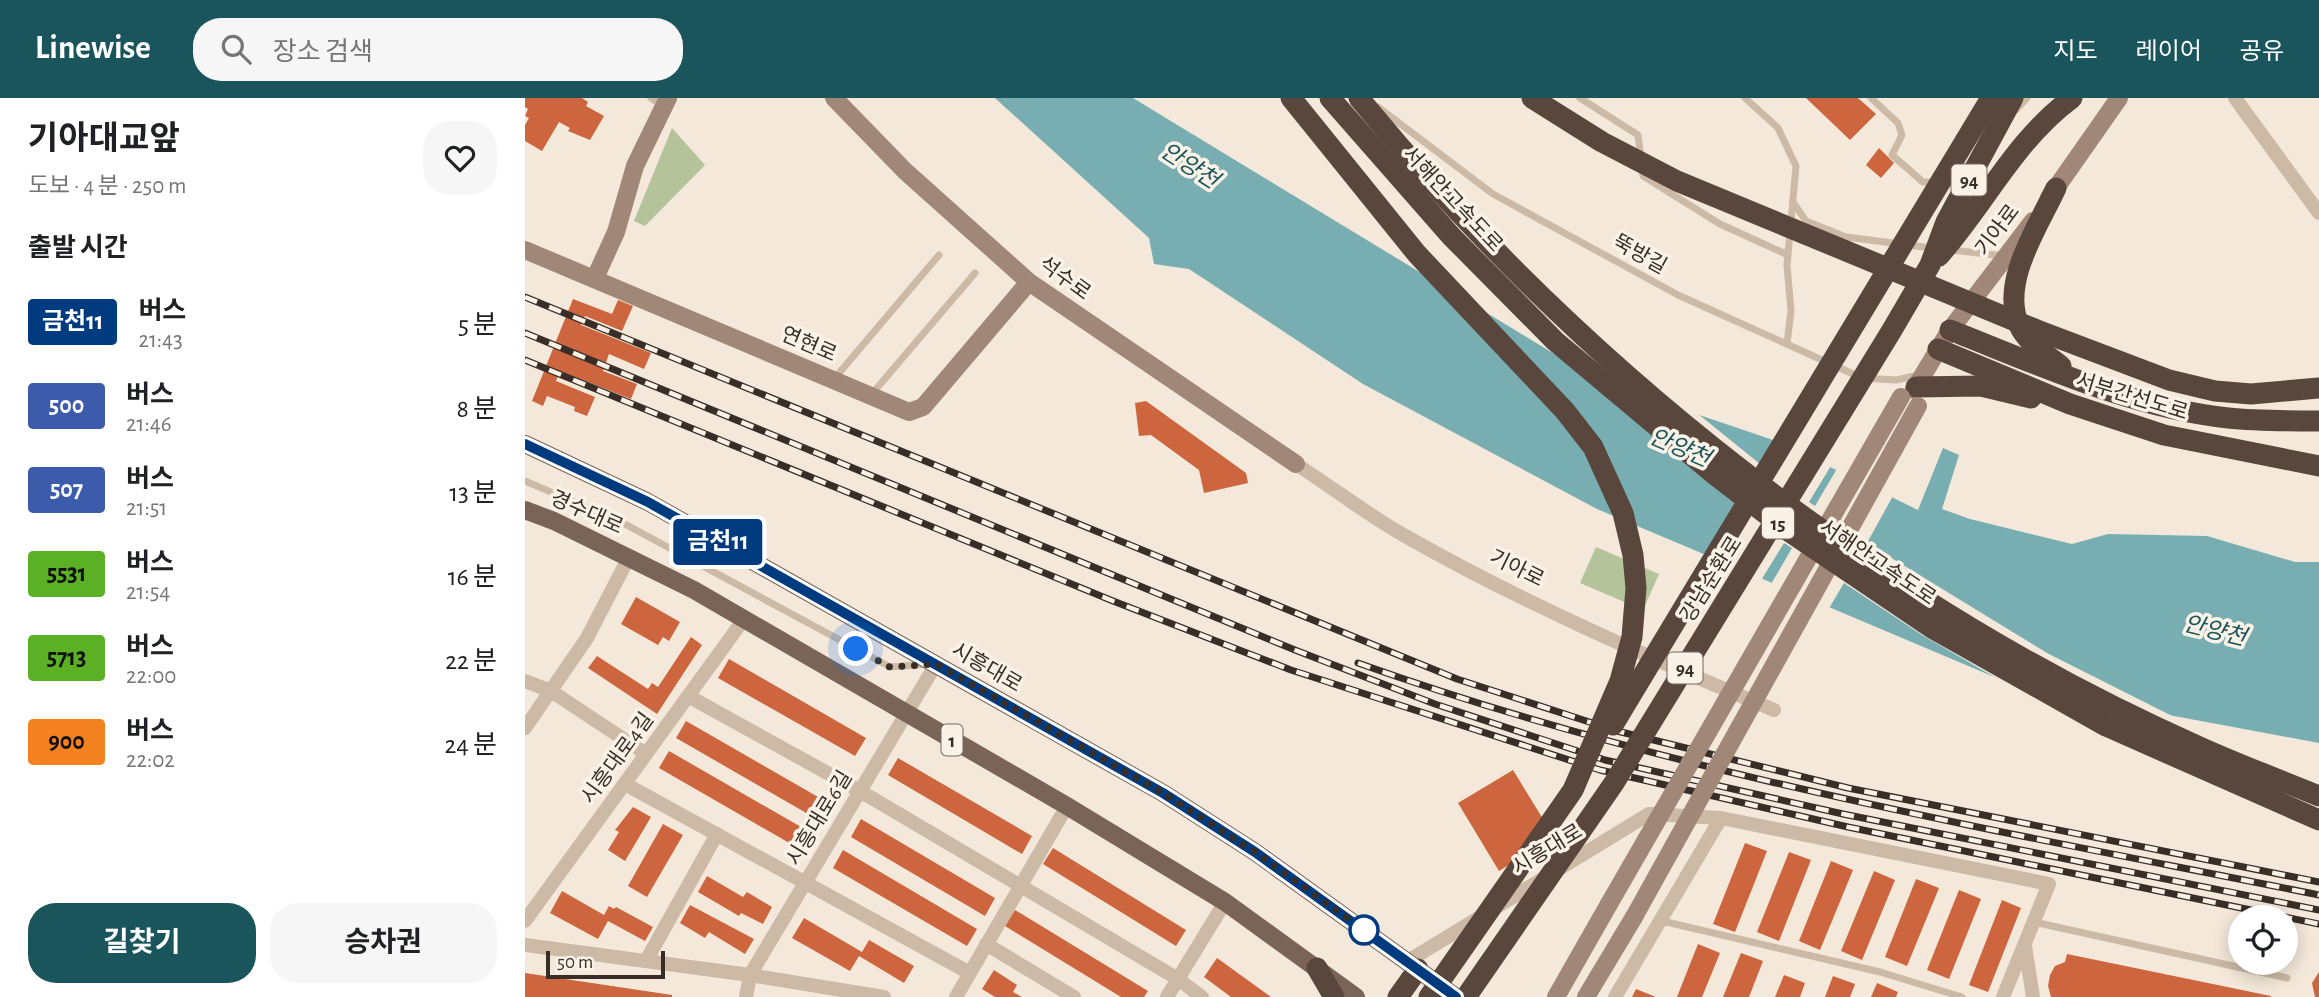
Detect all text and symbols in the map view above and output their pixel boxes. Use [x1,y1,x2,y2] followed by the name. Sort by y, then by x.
[193,18,683,81] search box
[217,30,255,68] icon: search
[35,32,151,65] text: Linewise
[273,39,373,65] text: 장소 검색
[2053,40,2098,64] text: 지도
[2136,40,2202,64] text: 레이어
[2240,40,2284,64] text: 공유
[423,121,497,195] button: heart
[28,123,180,156] text: 기아대교앞
[1156,138,1226,195] water label: 안양천
[1399,142,1507,256] street label: 서해안고속도로
[1951,164,1987,195] road number: 94
[28,175,186,198] text: 도보 · 4 분 · 250 m
[1971,200,2023,260] street label: 기아로
[1609,230,1671,278] street label: 뚝방길
[28,235,128,261] text: 출발 시간
[1035,252,1095,304] street label: 석수로
[138,298,186,324] text: 버스
[42,310,103,334] text: 금천11
[458,312,497,338] text: 5 분
[778,323,840,365] street label: 연현로
[138,329,183,352] text: 21:43
[2073,369,2191,423] street label: 서부간선도로
[126,382,174,408] text: 버스
[49,394,84,418] text: 500
[456,396,497,422] text: 8 분
[126,413,172,436] text: 21:46
[1646,424,1717,472] water label: 안양천
[126,466,174,492] text: 버스
[50,478,83,502] text: 507
[449,480,497,506] text: 13 분
[547,486,627,538] street label: 경수대로
[126,497,167,520] text: 21:51
[1762,508,1794,538] road number: 15
[1816,515,1940,609] street label: 서해안고속도로
[669,519,767,565] line badge: 금천11
[687,530,749,554] text: 금천11
[1676,532,1746,626] street label: 강남순환로
[1486,545,1548,591] street label: 기아로
[126,550,174,576] text: 버스
[47,562,86,586] text: 5531
[448,564,497,590] text: 16 분
[126,581,170,604] text: 21:54
[2181,611,2251,651] water label: 안양천
[838,631,873,666] your location
[126,634,174,660] text: 버스
[948,638,1026,696] street label: 시흥대로
[47,646,86,670] text: 5713
[445,648,497,674] text: 22 분
[1667,652,1703,684] road number: 94
[126,665,177,688] text: 22:00
[577,708,657,808] street label: 시흥대로4길
[126,718,174,744] text: 버스
[941,724,963,755] road number: 1
[48,730,85,754] text: 900
[444,732,497,758] text: 24 분
[126,749,175,772] text: 22:02
[782,767,856,869] street label: 시흥대로6길
[1508,820,1586,878] street label: 시흥대로
[28,903,256,983] button: 길찾기
[270,903,497,983] button: 승차권
[2228,905,2298,975] map controls
[2228,905,2298,975] button: locate
[1349,915,1379,945] unlabelled marker
[546,948,665,980] scale bar
[557,953,593,972] text: 50 m

